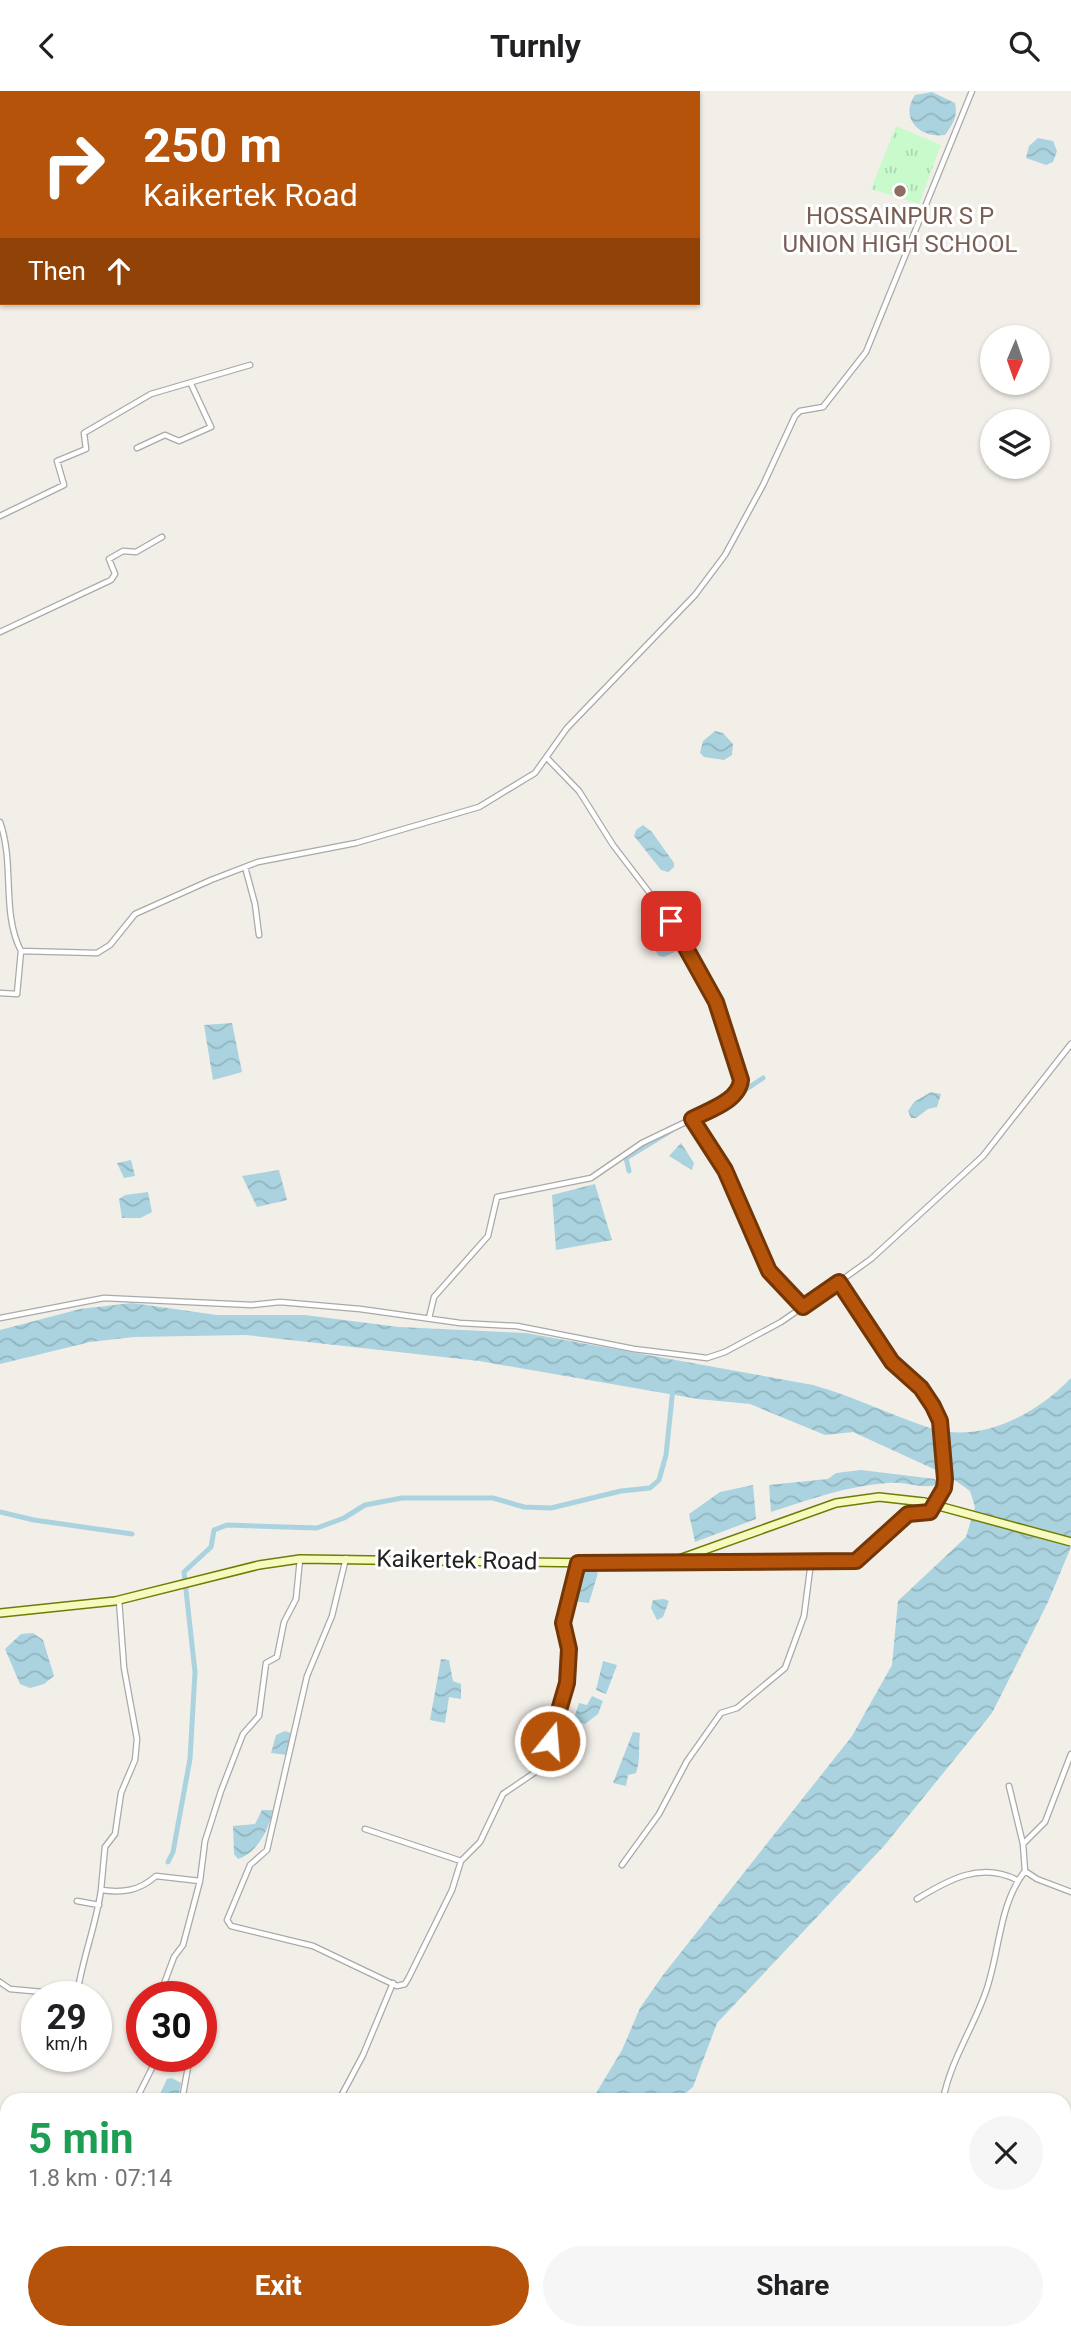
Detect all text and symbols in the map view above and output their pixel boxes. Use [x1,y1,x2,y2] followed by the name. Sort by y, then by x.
[28,27,66,65] icon: back
[490,27,581,65] text: Turnly
[1005,27,1043,65] icon: search
[143,117,282,174] text: 250 m
[28,119,119,210] icon: right
[143,176,358,214] text: Kaikertek Road
[892,183,908,199] marker: HOSSAINPUR S P UNION HIGH SCHOOL
[783,202,1017,258] place label: HOSSAINPUR S P UNION HIGH SCHOOL
[100,252,138,290] icon: ahead
[28,256,86,286] text: Then
[980,325,1050,395] north arrow
[980,325,1050,479] map controls
[980,409,1050,479] button: layers
[641,891,701,951] pin
[652,902,690,940] icon: arrive
[376,1545,538,1575] street label: Kaikertek Road
[513,1704,587,1778] position arrow
[126,1981,217,2072] speed limit sign: 30
[46,1997,87,2038] text: 29
[45,2033,88,2054] text: km/h
[28,2114,134,2163] text: 5 min
[969,2116,1043,2190] button: close
[28,2165,172,2192] text: 1.8 km · 07:14
[28,2246,529,2326] button: Exit
[543,2246,1043,2326] button: Share

